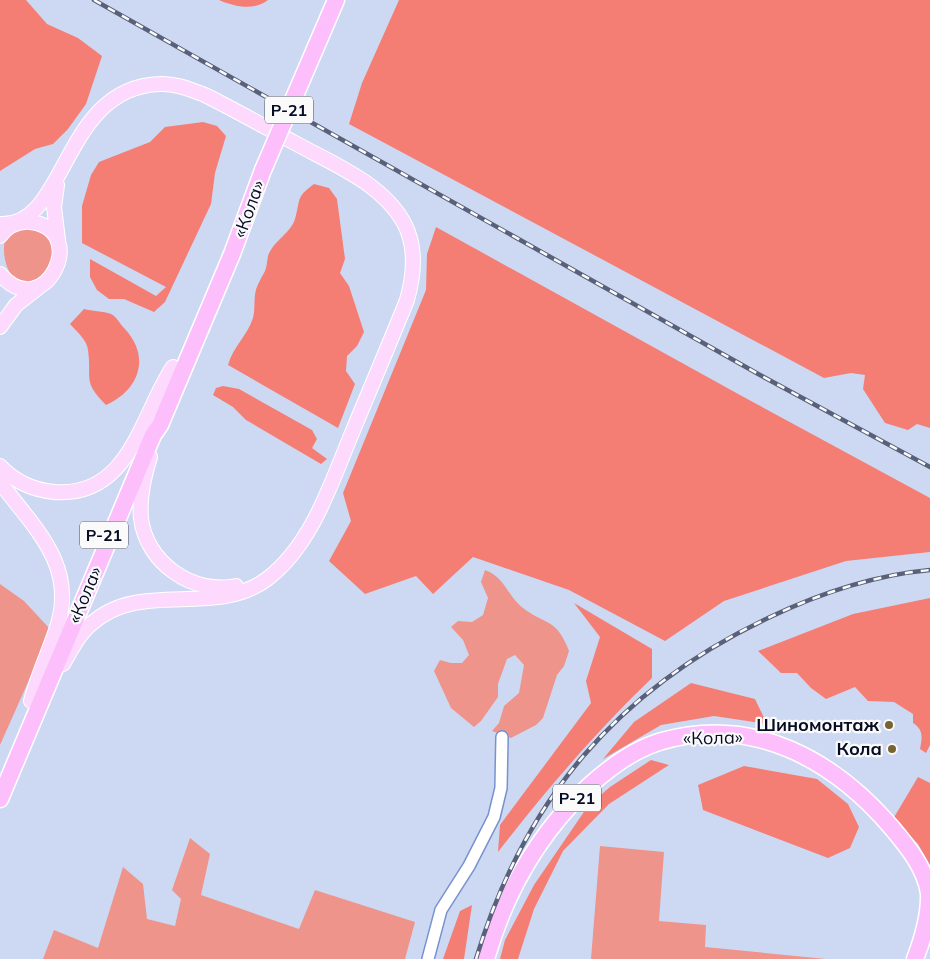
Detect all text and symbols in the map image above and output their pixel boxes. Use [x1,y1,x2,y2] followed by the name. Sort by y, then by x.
[265,96,313,124] road number: Р-21
[228,177,270,241] street label: «Кола»
[80,522,128,548] road number: Р-21
[62,563,107,627] street label: «Кола»
[756,713,880,736] place label: Шиномонтаж
[883,719,895,731] marker: Шиномонтаж
[683,725,743,750] street label: «Кола»
[837,737,882,760] place label: Кола
[886,743,898,755] marker: Кола
[553,784,601,811] road number: Р-21

